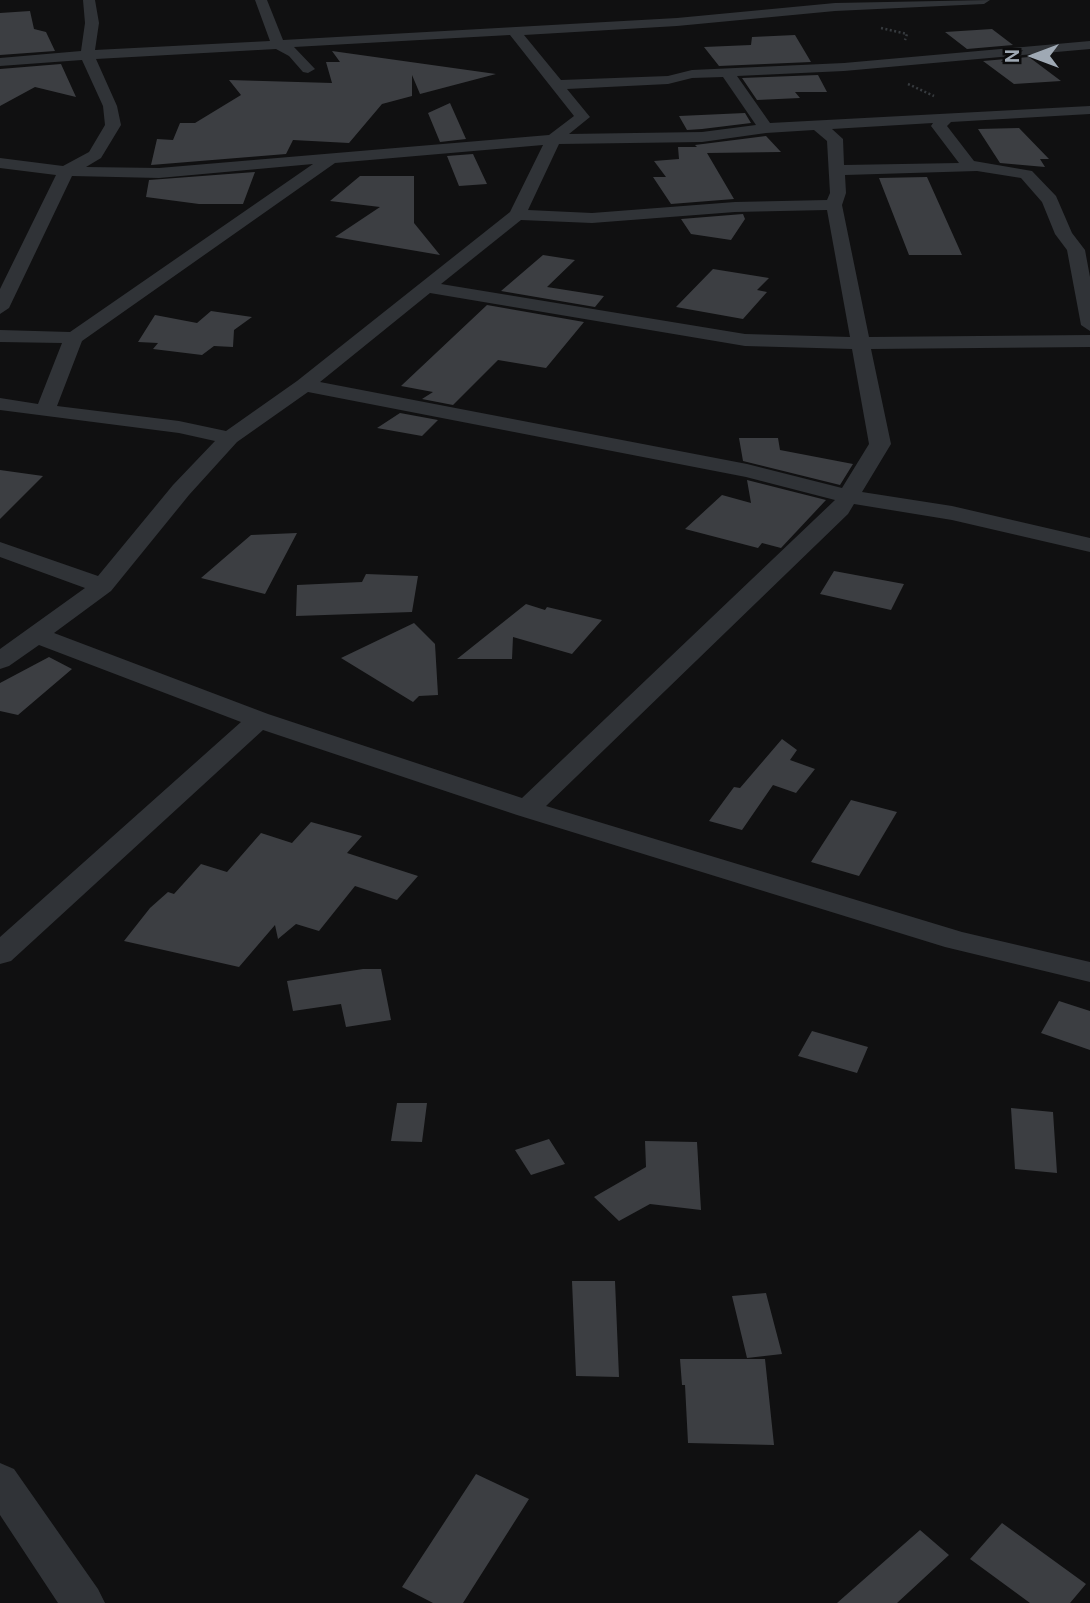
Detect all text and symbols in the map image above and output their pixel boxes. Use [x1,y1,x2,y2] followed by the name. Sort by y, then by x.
[999,21,1069,91] north arrow
[1000,49,1025,63] text: N

